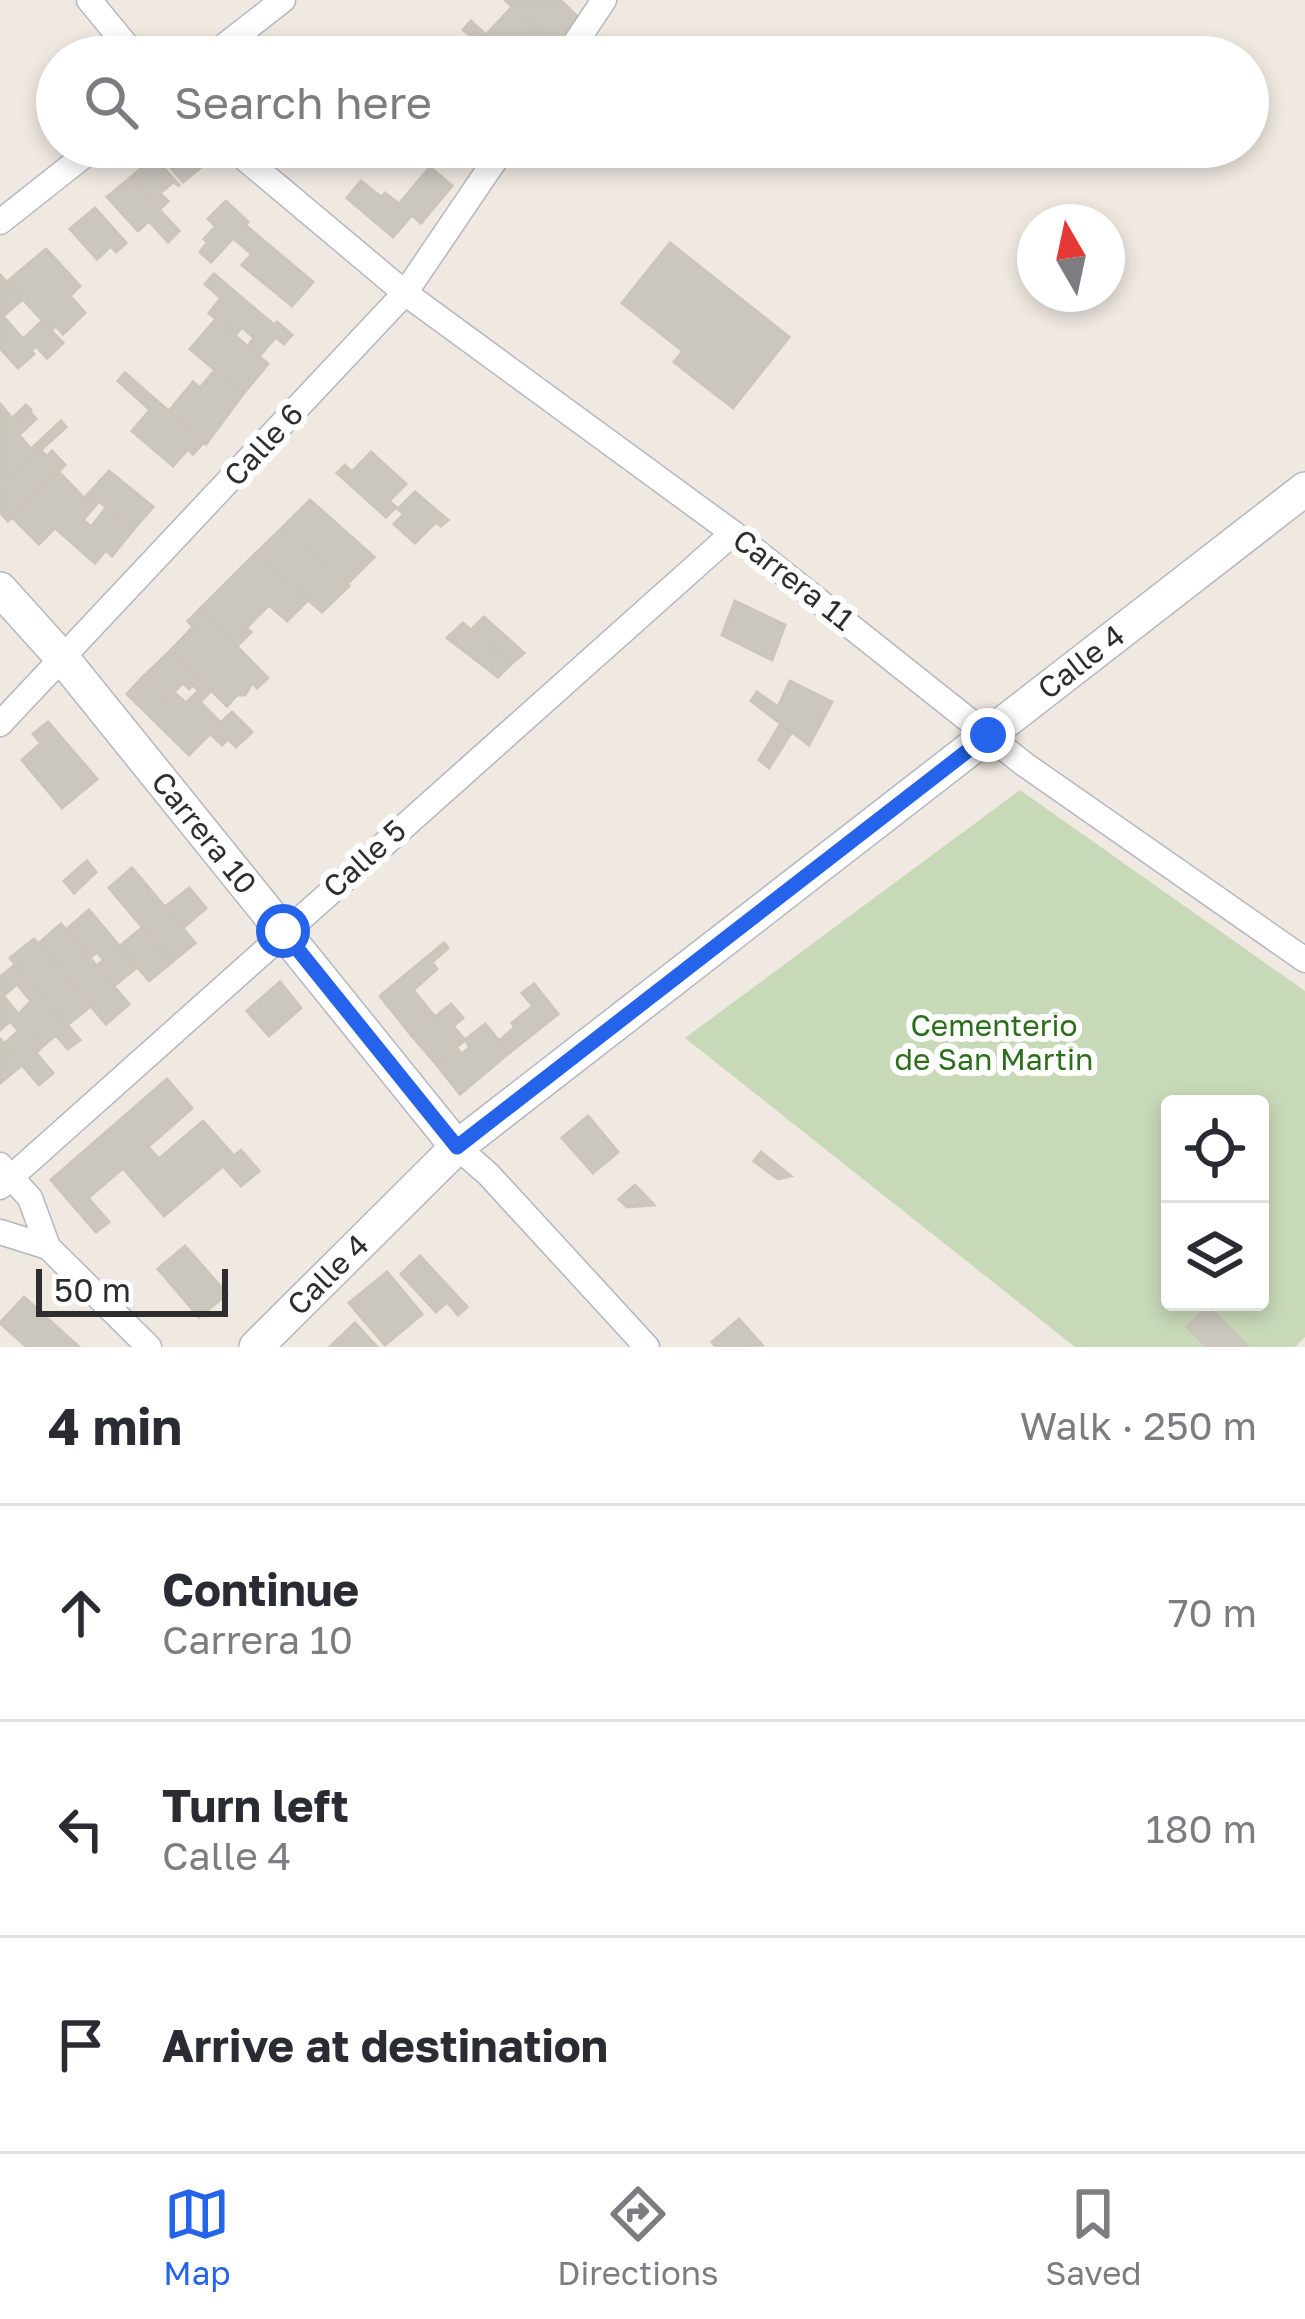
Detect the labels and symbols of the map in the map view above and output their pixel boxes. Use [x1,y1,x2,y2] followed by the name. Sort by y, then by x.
[1017,204,1125,312] north arrow
[216,396,310,493] street label: Calle 6
[726,521,861,637] street label: Carrera 11
[1031,617,1131,706] street label: Calle 4
[961,708,1015,762] route end
[144,764,265,901] street label: Carrera 10
[316,812,413,905] street label: Calle 5
[256,904,310,958] route start
[895,1007,1094,1077] park label: Cementerio de San Martin
[280,1226,376,1322] street label: Calle 4
[36,1263,228,1316] scale bar

